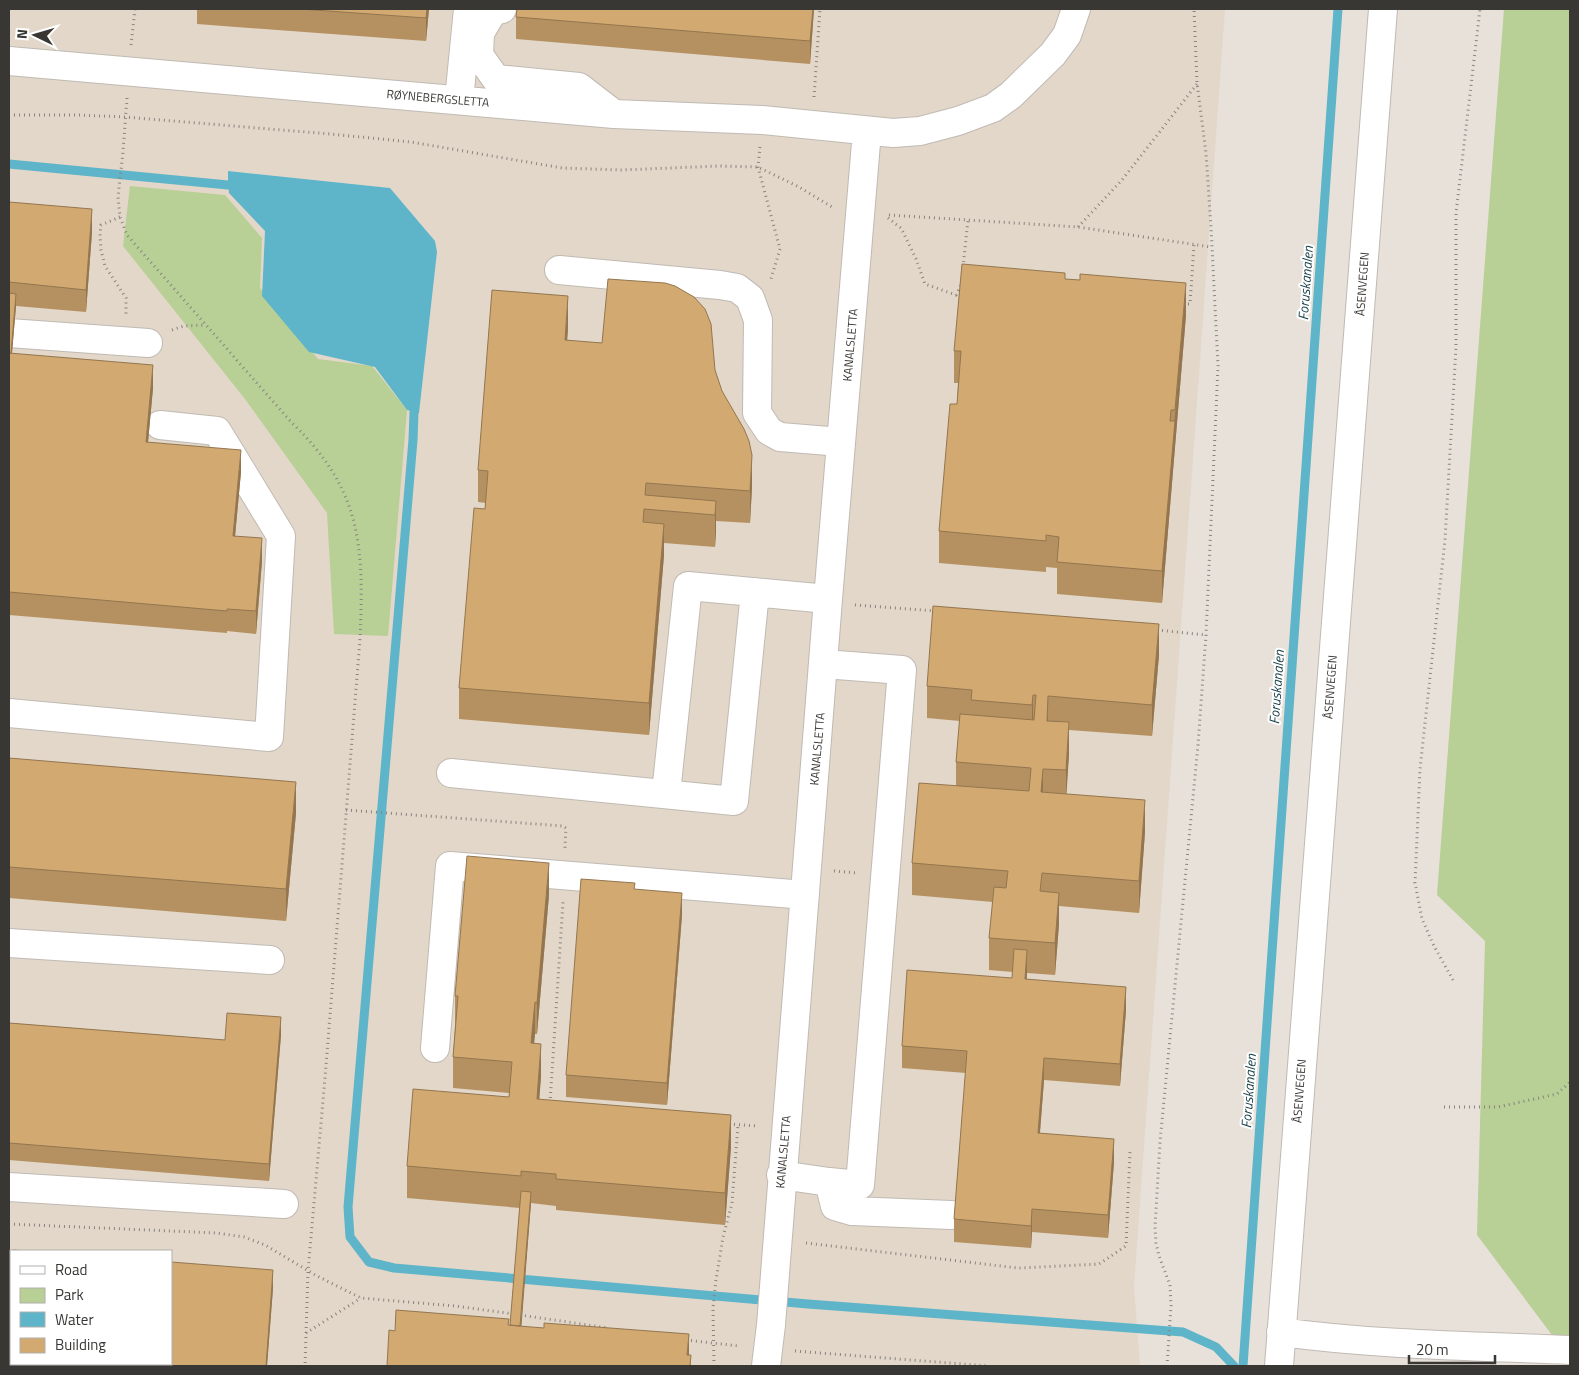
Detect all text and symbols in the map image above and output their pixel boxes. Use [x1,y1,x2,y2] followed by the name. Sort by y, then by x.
[10,10,60,60] north arrow
[11,28,32,40] text: N
[386,84,490,112] street label: RØYNEBERGSLETTA
[1292,244,1318,321] water label: Foruskanalen
[1350,251,1374,317] street label: ÅSENVEGEN
[837,308,863,382] street label: KANALSLETTA
[1263,648,1289,725] water label: Foruskanalen
[1318,654,1342,720] street label: ÅSENVEGEN
[804,712,830,786] street label: KANALSLETTA
[1235,1052,1261,1129] water label: Foruskanalen
[1287,1058,1311,1124] street label: ÅSENVEGEN
[770,1115,796,1189] street label: KANALSLETTA
[10,1250,172,1365] legend
[55,1258,87,1281] text: Road
[55,1283,84,1306] text: Park
[55,1308,94,1331] text: Water
[1409,1332,1495,1364] scale bar
[55,1333,106,1356] text: Building
[1416,1338,1449,1361] text: 20 m

